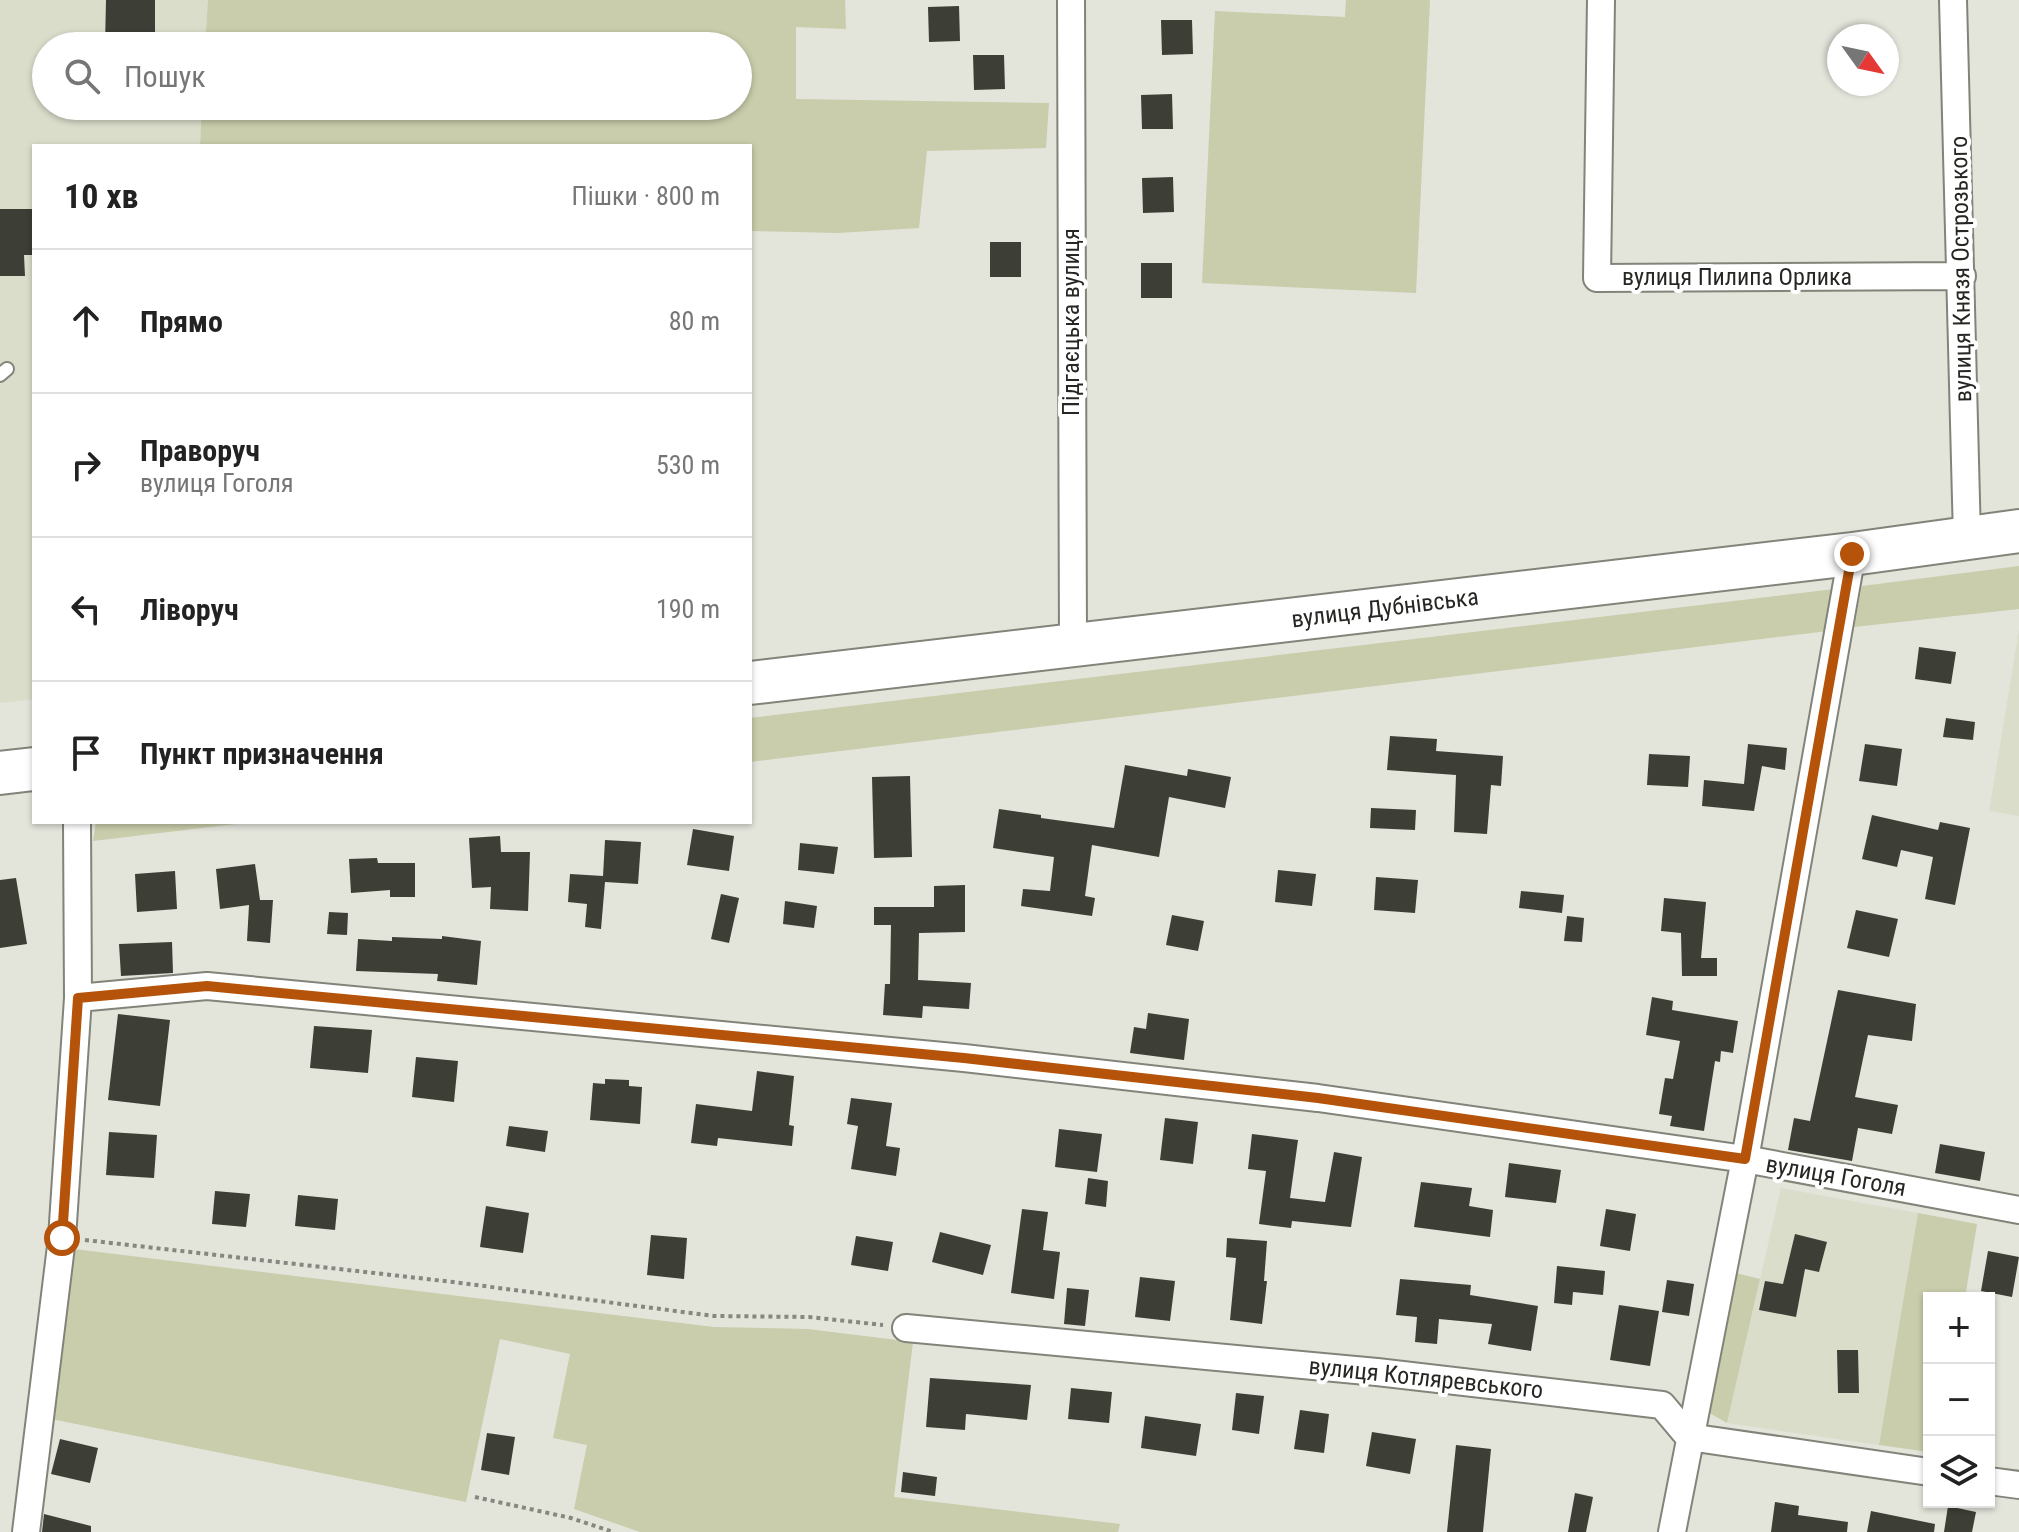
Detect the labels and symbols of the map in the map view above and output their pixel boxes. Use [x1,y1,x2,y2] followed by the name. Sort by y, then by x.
[1827,24,1899,96] north arrow
[1945,136,1977,402] street label: вулиця Князя Острозького
[1057,228,1085,416] street label: Підгаєцька вулиця
[1622,263,1852,291] street label: вулиця Пилипа Орлика
[1834,536,1870,572] route end
[1290,583,1480,633] street label: вулиця Дубнівська
[1764,1150,1908,1202] street label: вулиця Гоголя
[44,1220,80,1256] route start
[1307,1352,1545,1404] street label: вулиця Котляревського

